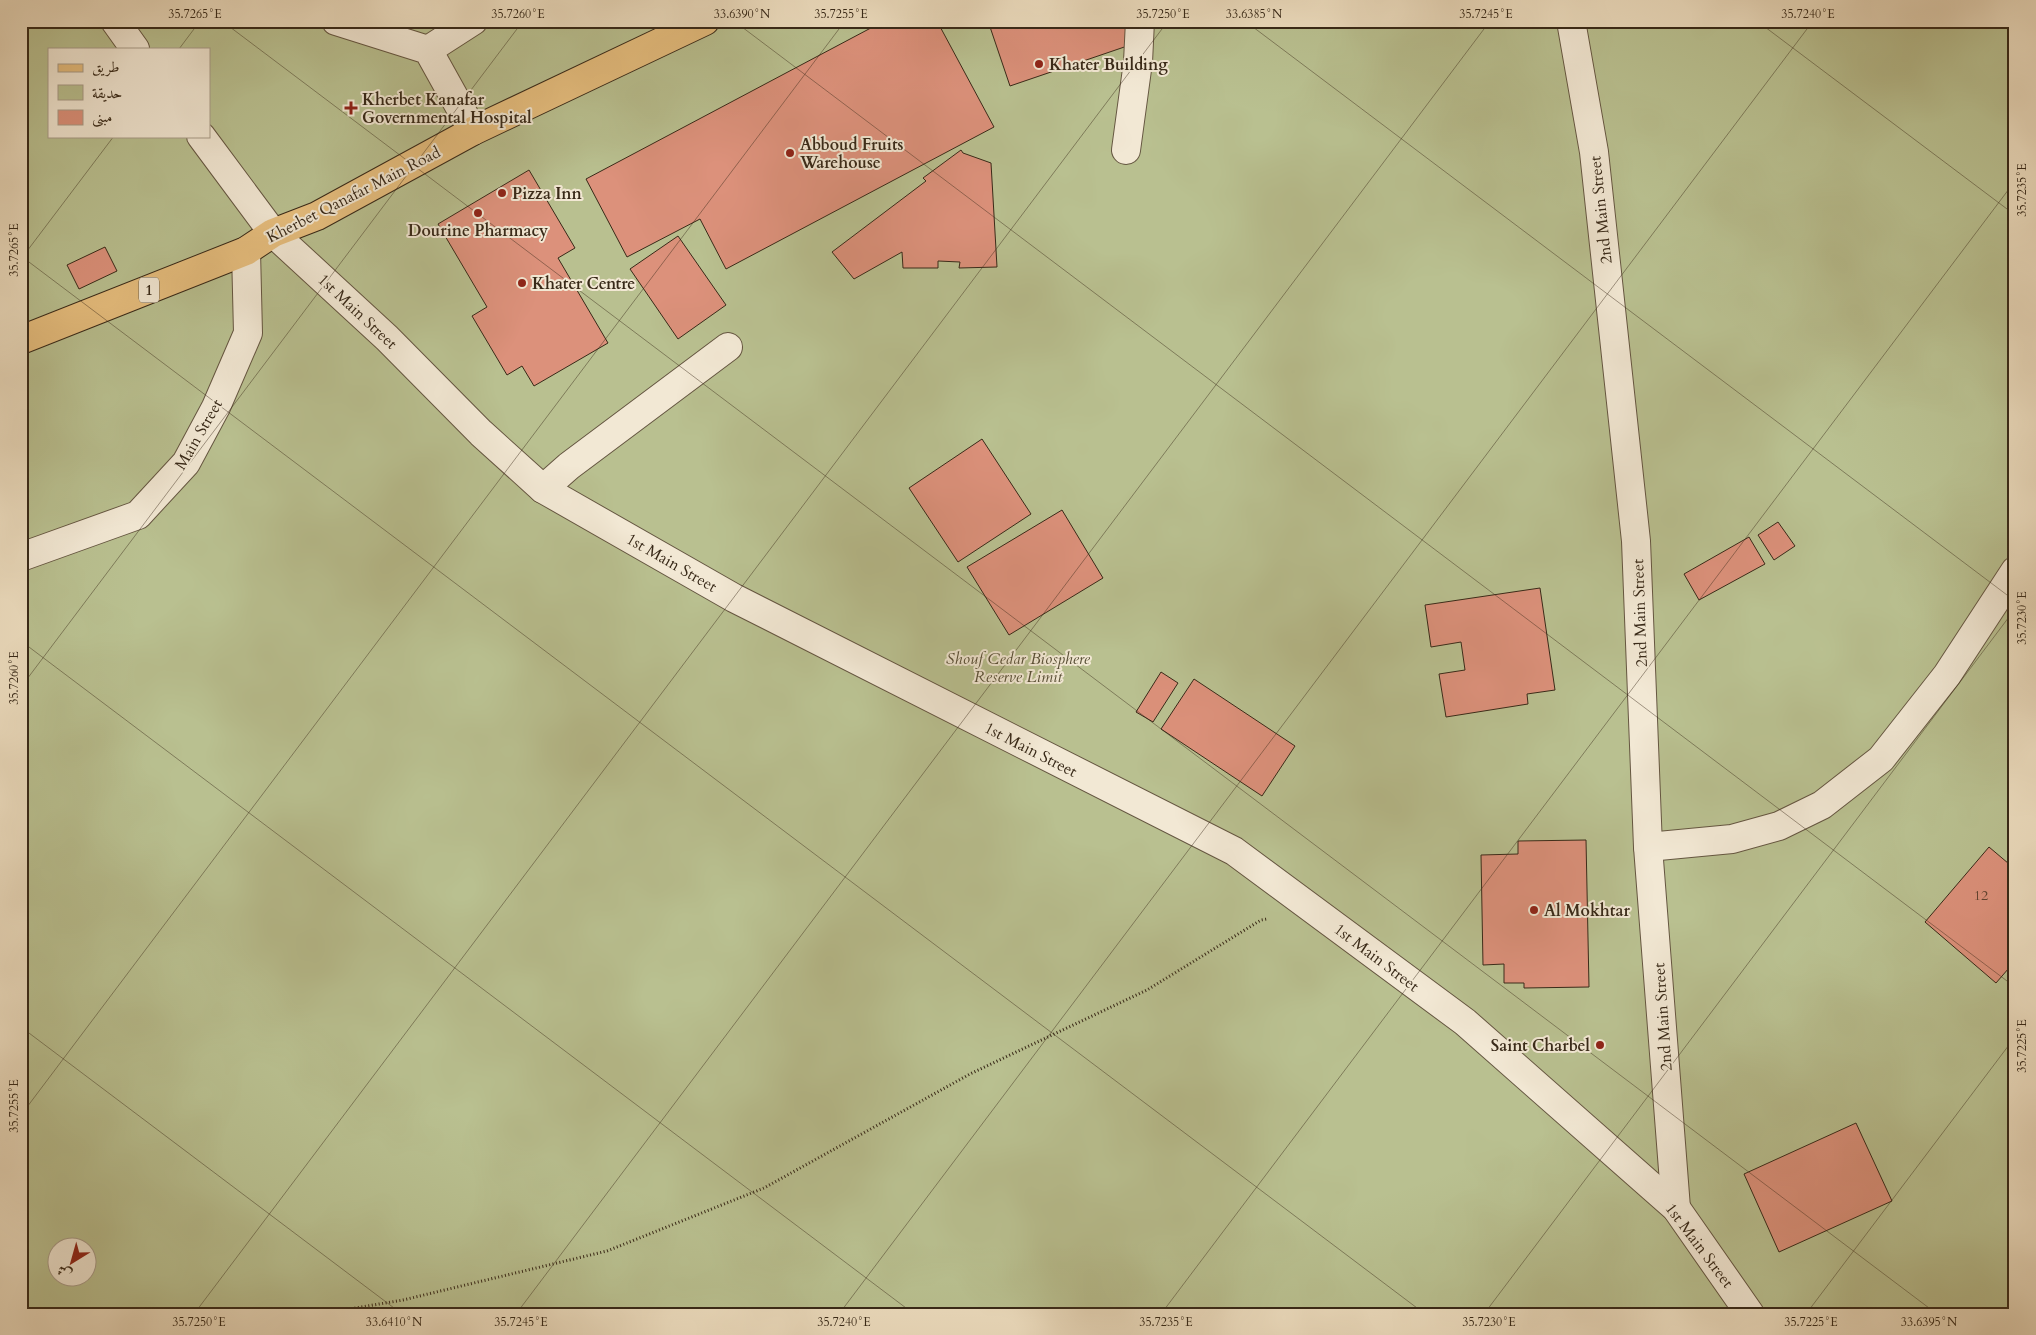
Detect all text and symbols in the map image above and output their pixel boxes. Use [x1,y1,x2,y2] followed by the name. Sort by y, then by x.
[168,6,222,22] text: 35.7265°E
[491,6,545,22] text: 35.7260°E
[714,6,771,22] text: 33.6390°N
[814,6,868,22] text: 35.7255°E
[1136,6,1190,22] text: 35.7250°E
[1226,6,1283,22] text: 33.6385°N
[1459,6,1513,22] text: 35.7245°E
[1781,6,1835,22] text: 35.7240°E
[48,48,210,138] legend
[1049,54,1168,76] place label: Khater Building
[92,57,119,77] text: طريق
[1033,58,1045,70] marker: Khater Building
[92,83,122,103] text: حديقة
[362,89,532,129] place label: Kherbet Kanafar Governmental Hospital
[344,101,358,115] marker: Kherbet Kanafar Governmental Hospital
[92,107,112,128] text: مبنى
[799,134,904,174] place label: Abboud Fruits Warehouse
[263,141,445,248] street label: Kherbet Qanafar Main Road
[784,147,796,159] marker: Abboud Fruits Warehouse
[1584,155,1618,265] street label: 2nd Main Street
[2014,163,2030,217] text: 35.7235°E
[512,183,583,205] place label: Pizza Inn
[496,187,508,199] marker: Pizza Inn
[472,207,484,219] marker: Dourine Pharmacy
[408,220,548,242] place label: Dourine Pharmacy
[6,223,22,277] text: 35.7265°E
[313,269,402,354] street label: 1st Main Street
[532,273,635,295] place label: Khater Centre
[516,277,528,289] marker: Khater Centre
[139,278,159,302] road number: 1
[170,395,228,474] street label: Main Street
[622,528,721,598] street label: 1st Main Street
[1627,558,1653,668] street label: 2nd Main Street
[2014,591,2030,645] text: 35.7230°E
[946,648,1091,688] park label: Shouf Cedar Biosphere Reserve Limit
[6,651,22,705] text: 35.7260°E
[980,717,1081,783] street label: 1st Main Street
[1974,886,1988,905] house number: 12
[1544,900,1630,922] place label: Al Mokhtar
[1528,904,1540,916] marker: Al Mokhtar
[1329,919,1423,997] street label: 1st Main Street
[1648,962,1678,1072] street label: 2nd Main Street
[2014,1019,2030,1073] text: 35.7225°E
[1491,1035,1590,1057] place label: Saint Charbel
[1594,1039,1606,1051] marker: Saint Charbel
[6,1079,22,1133] text: 35.7255°E
[1660,1199,1738,1293] street label: 1st Main Street
[48,1238,98,1288] north arrow
[53,1260,76,1284] text: ش
[172,1314,226,1330] text: 35.7250°E
[366,1314,423,1330] text: 33.6410°N
[494,1314,548,1330] text: 35.7245°E
[817,1314,871,1330] text: 35.7240°E
[1139,1314,1193,1330] text: 35.7235°E
[1462,1314,1516,1330] text: 35.7230°E
[1784,1314,1838,1330] text: 35.7225°E
[1901,1314,1958,1330] text: 33.6395°N

